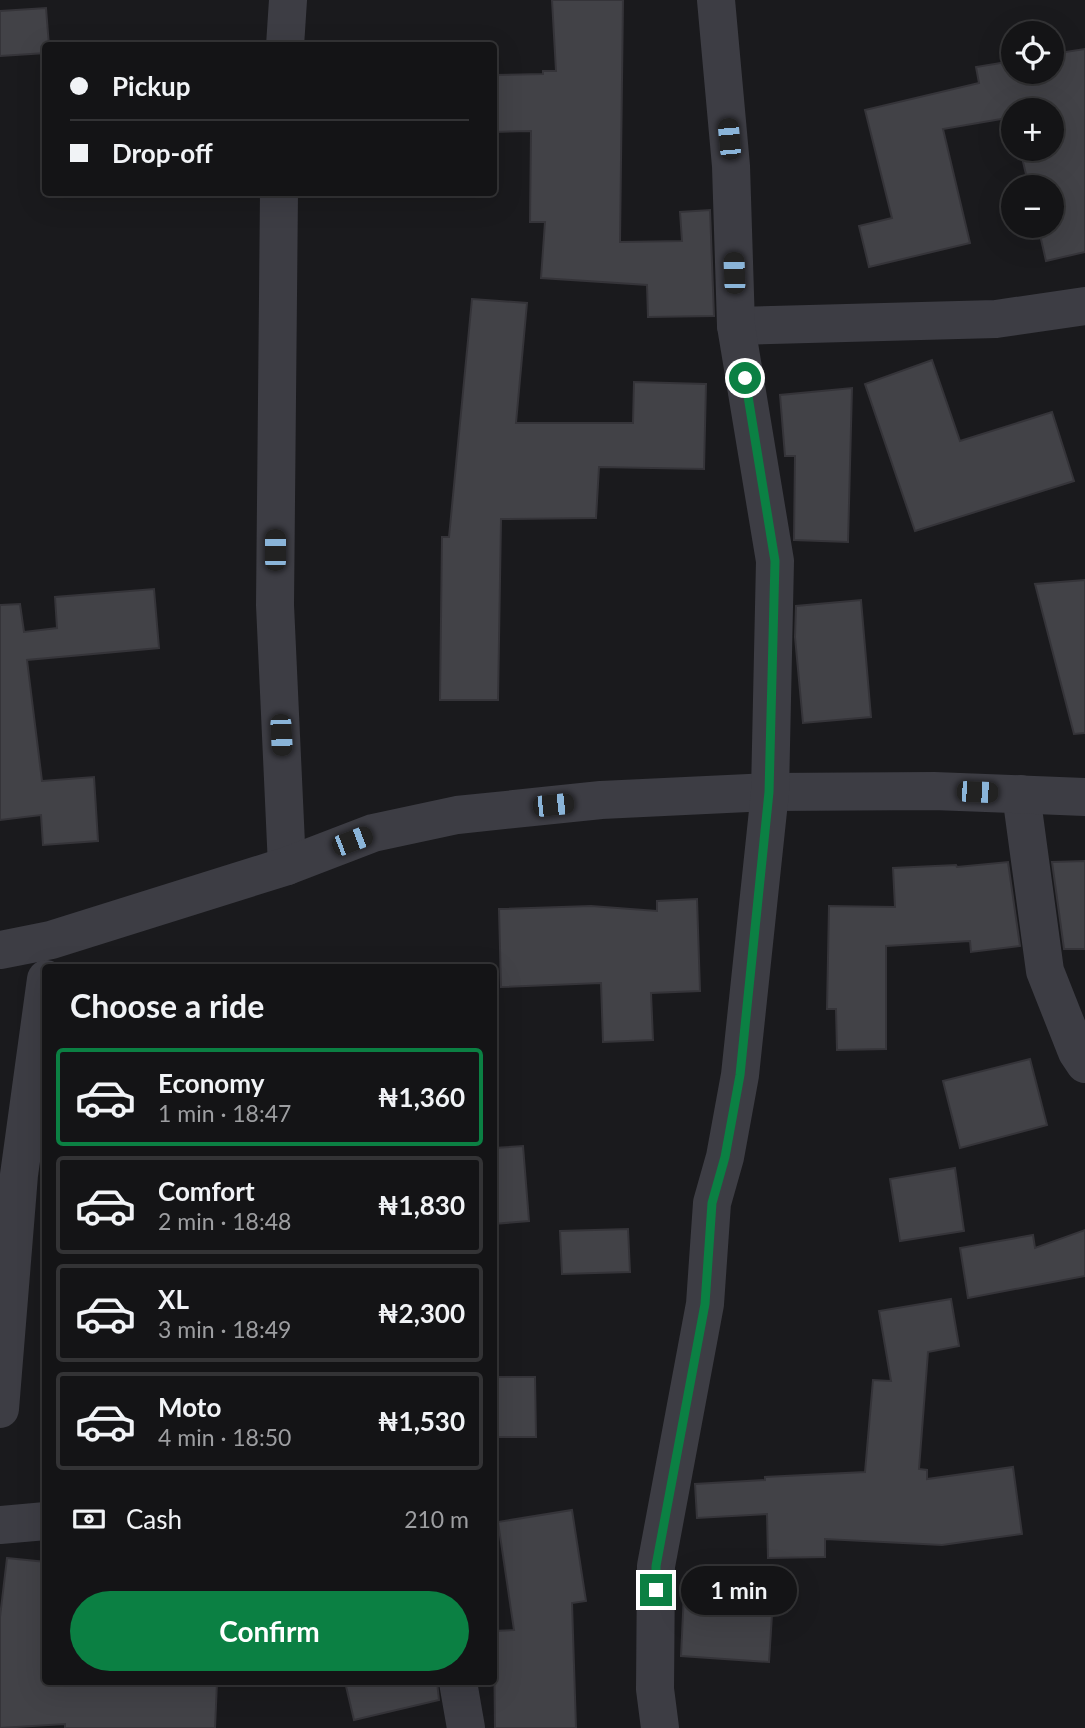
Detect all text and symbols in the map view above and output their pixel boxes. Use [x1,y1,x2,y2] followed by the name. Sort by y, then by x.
[1001,21,1064,238] map controls
[1001,21,1064,84] button: locate
[112,70,191,102] text: Pickup
[1001,98,1064,161] button: +
[717,117,742,161] car
[112,137,213,169] text: Drop-off
[1001,175,1064,238] button: −
[723,252,746,294] car
[729,362,761,394] route start
[265,529,286,571] car
[270,713,293,757] car
[956,781,999,803] car
[532,792,575,818] car
[329,824,376,858] car
[70,986,264,1025] text: Choose a ride
[74,1066,137,1129] icon: car
[158,1067,264,1099] text: Economy
[378,1081,465,1113] text: ₦1,360
[158,1099,291,1127] text: 1 min · 18:47
[74,1174,137,1237] icon: car
[158,1175,255,1207] text: Comfort
[378,1189,465,1221] text: ₦1,830
[158,1207,291,1235] text: 2 min · 18:48
[74,1282,137,1345] icon: car
[158,1283,189,1315] text: XL
[378,1297,465,1329] text: ₦2,300
[158,1315,291,1343] text: 3 min · 18:49
[74,1390,137,1453] icon: car
[158,1391,221,1423] text: Moto
[378,1405,465,1437] text: ₦1,530
[158,1423,291,1451] text: 4 min · 18:50
[70,1500,108,1538] icon: cash
[126,1503,182,1535] text: Cash
[404,1505,469,1533] text: 210 m
[680,1566,796,1614] callout: 1 min
[640,1574,672,1606] route end
[710,1576,768,1604] text: 1 min
[70,1591,469,1671] button: Confirm

